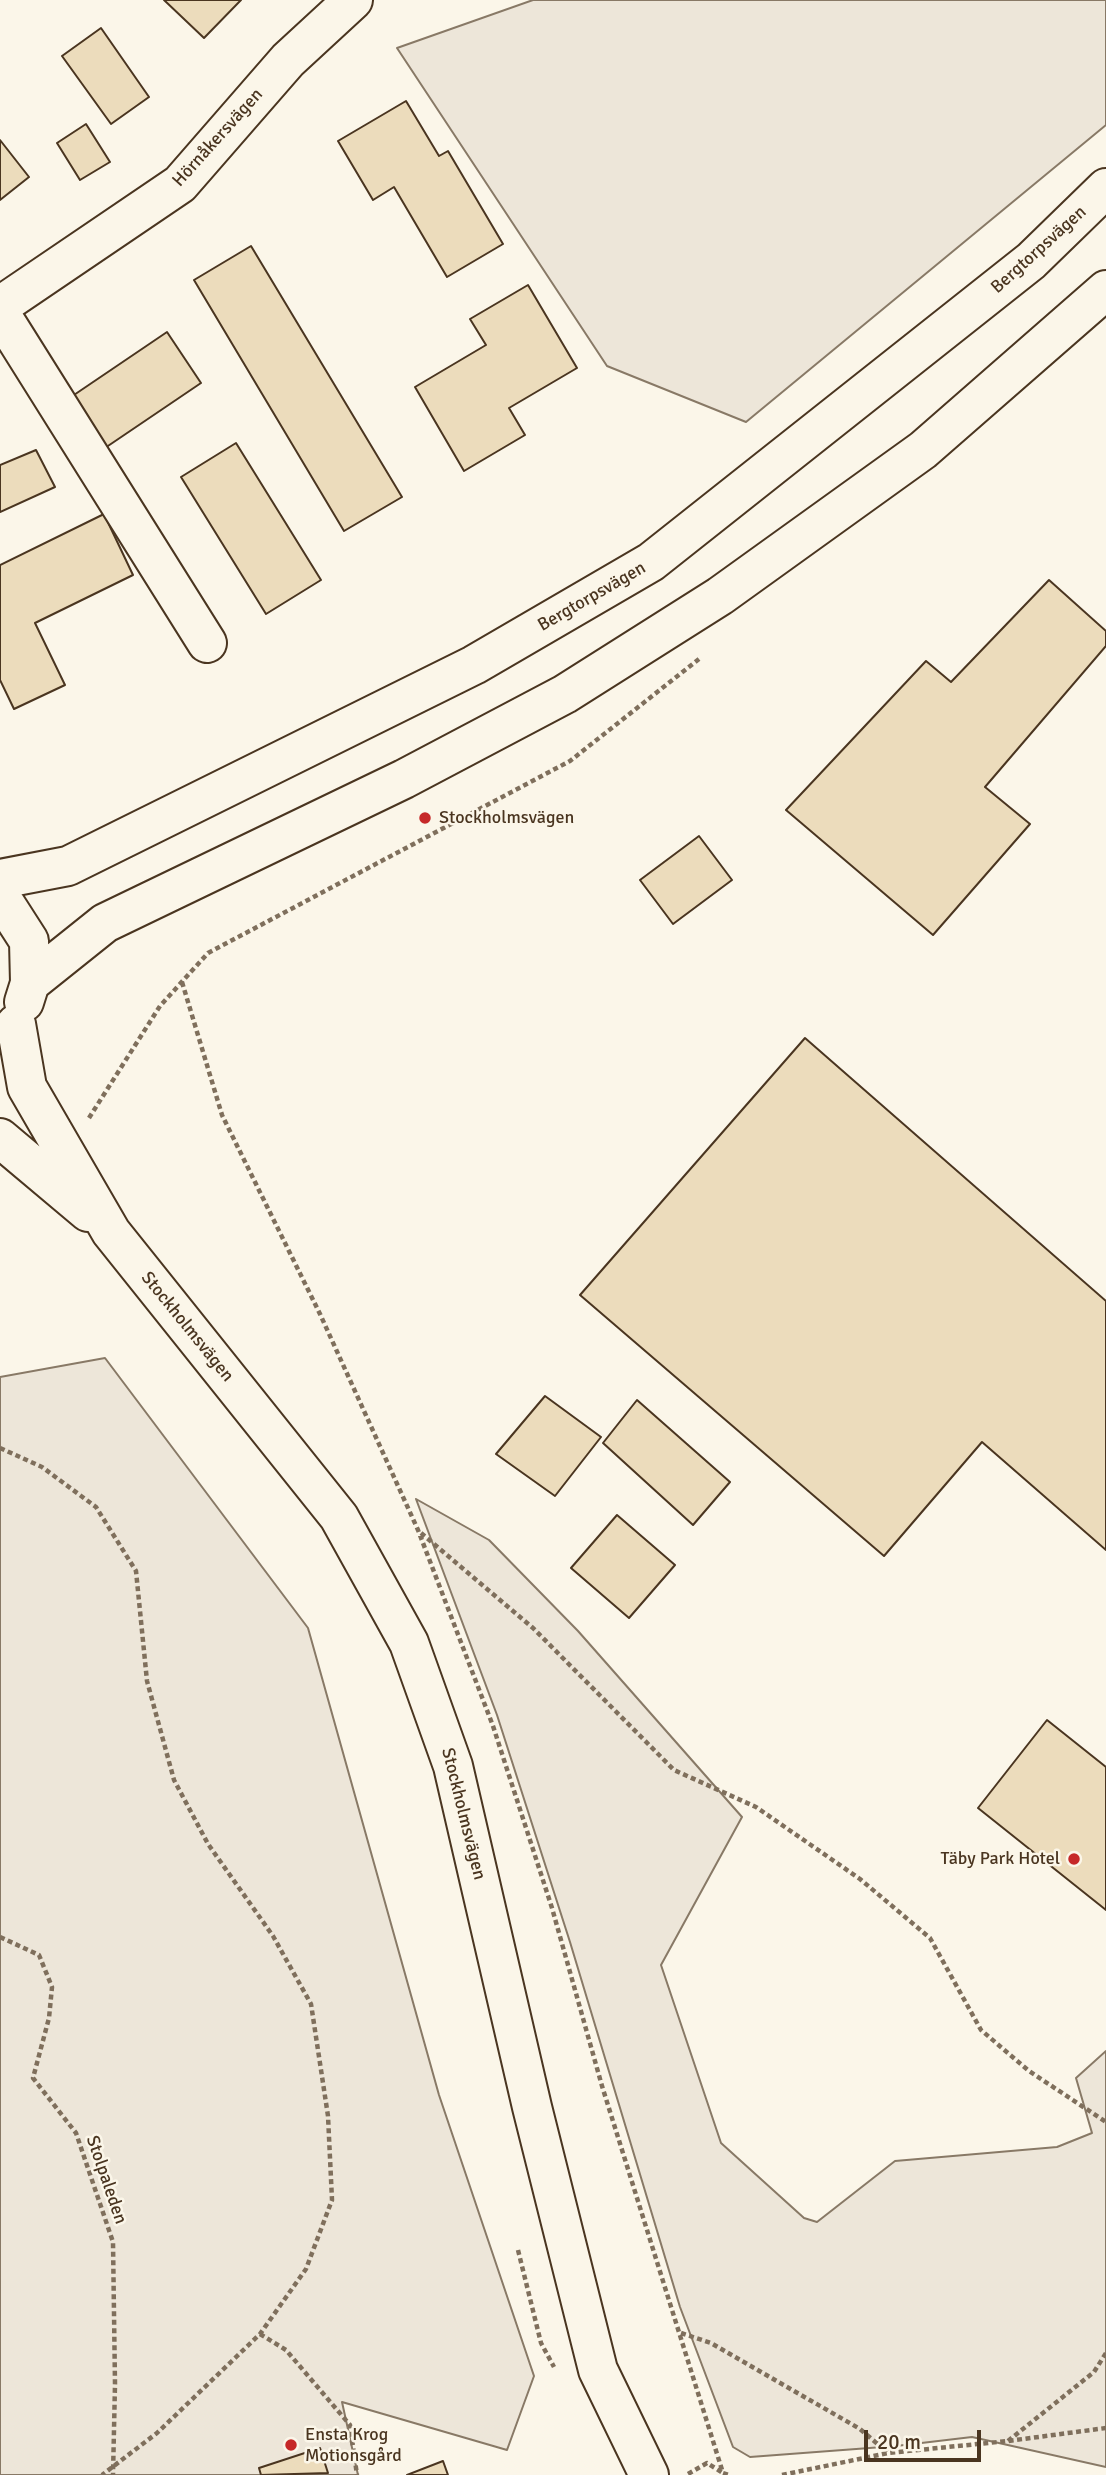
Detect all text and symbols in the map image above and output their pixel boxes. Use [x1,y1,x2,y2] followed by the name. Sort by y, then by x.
[168,84,268,192] street label: Hörnåkersvägen
[987,202,1091,298] street label: Bergtorpsvägen
[534,557,650,637] street label: Bergtorpsvägen
[439,807,574,829] place label: Stockholmsvägen
[417,810,433,826] marker: Stockholmsvägen
[136,1268,238,1386] street label: Stockholmsvägen
[436,1746,490,1882] street label: Stockholmsvägen
[940,1848,1060,1870] place label: Täby Park Hotel
[1066,1851,1082,1867] marker: Täby Park Hotel
[81,2133,131,2227] street label: Stolpaleden
[868,2416,985,2460] scale bar
[305,2424,402,2466] place label: Ensta Krog Motionsgård
[877,2429,921,2455] text: 20 m
[283,2437,299,2453] marker: Ensta Krog Motionsgård

